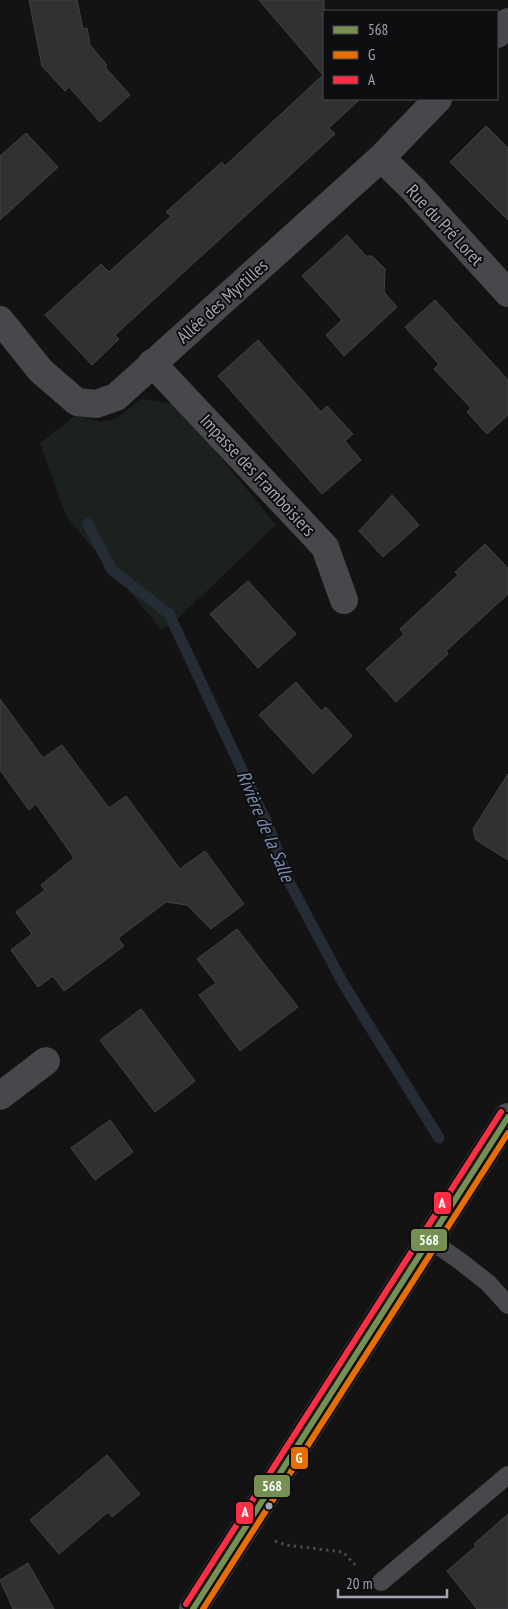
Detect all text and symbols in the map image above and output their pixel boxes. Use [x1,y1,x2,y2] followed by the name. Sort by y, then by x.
[323,10,498,100] legend
[368,20,388,39] text: 568
[368,45,375,64] text: G
[368,70,376,89] text: A
[402,180,488,270] street label: Rue du Pré Loret
[172,254,272,348] street label: Allée des Myrtilles
[195,409,321,541] street label: Impasse des Framboisiers
[232,767,301,886] water label: Rivière de la Salle
[433,1191,452,1215] line badge: A
[437,1194,446,1212] text: A
[410,1228,448,1252] line badge: 568
[419,1231,439,1249] text: 568
[290,1446,309,1470] line badge: G
[295,1449,303,1467] text: G
[253,1474,291,1498] line badge: 568
[262,1477,282,1495] text: 568
[235,1501,254,1525] line badge: A
[264,1501,274,1511] unlabelled marker
[240,1503,249,1521] text: A
[338,1566,447,1598] scale bar
[346,1574,372,1593] text: 20 m

